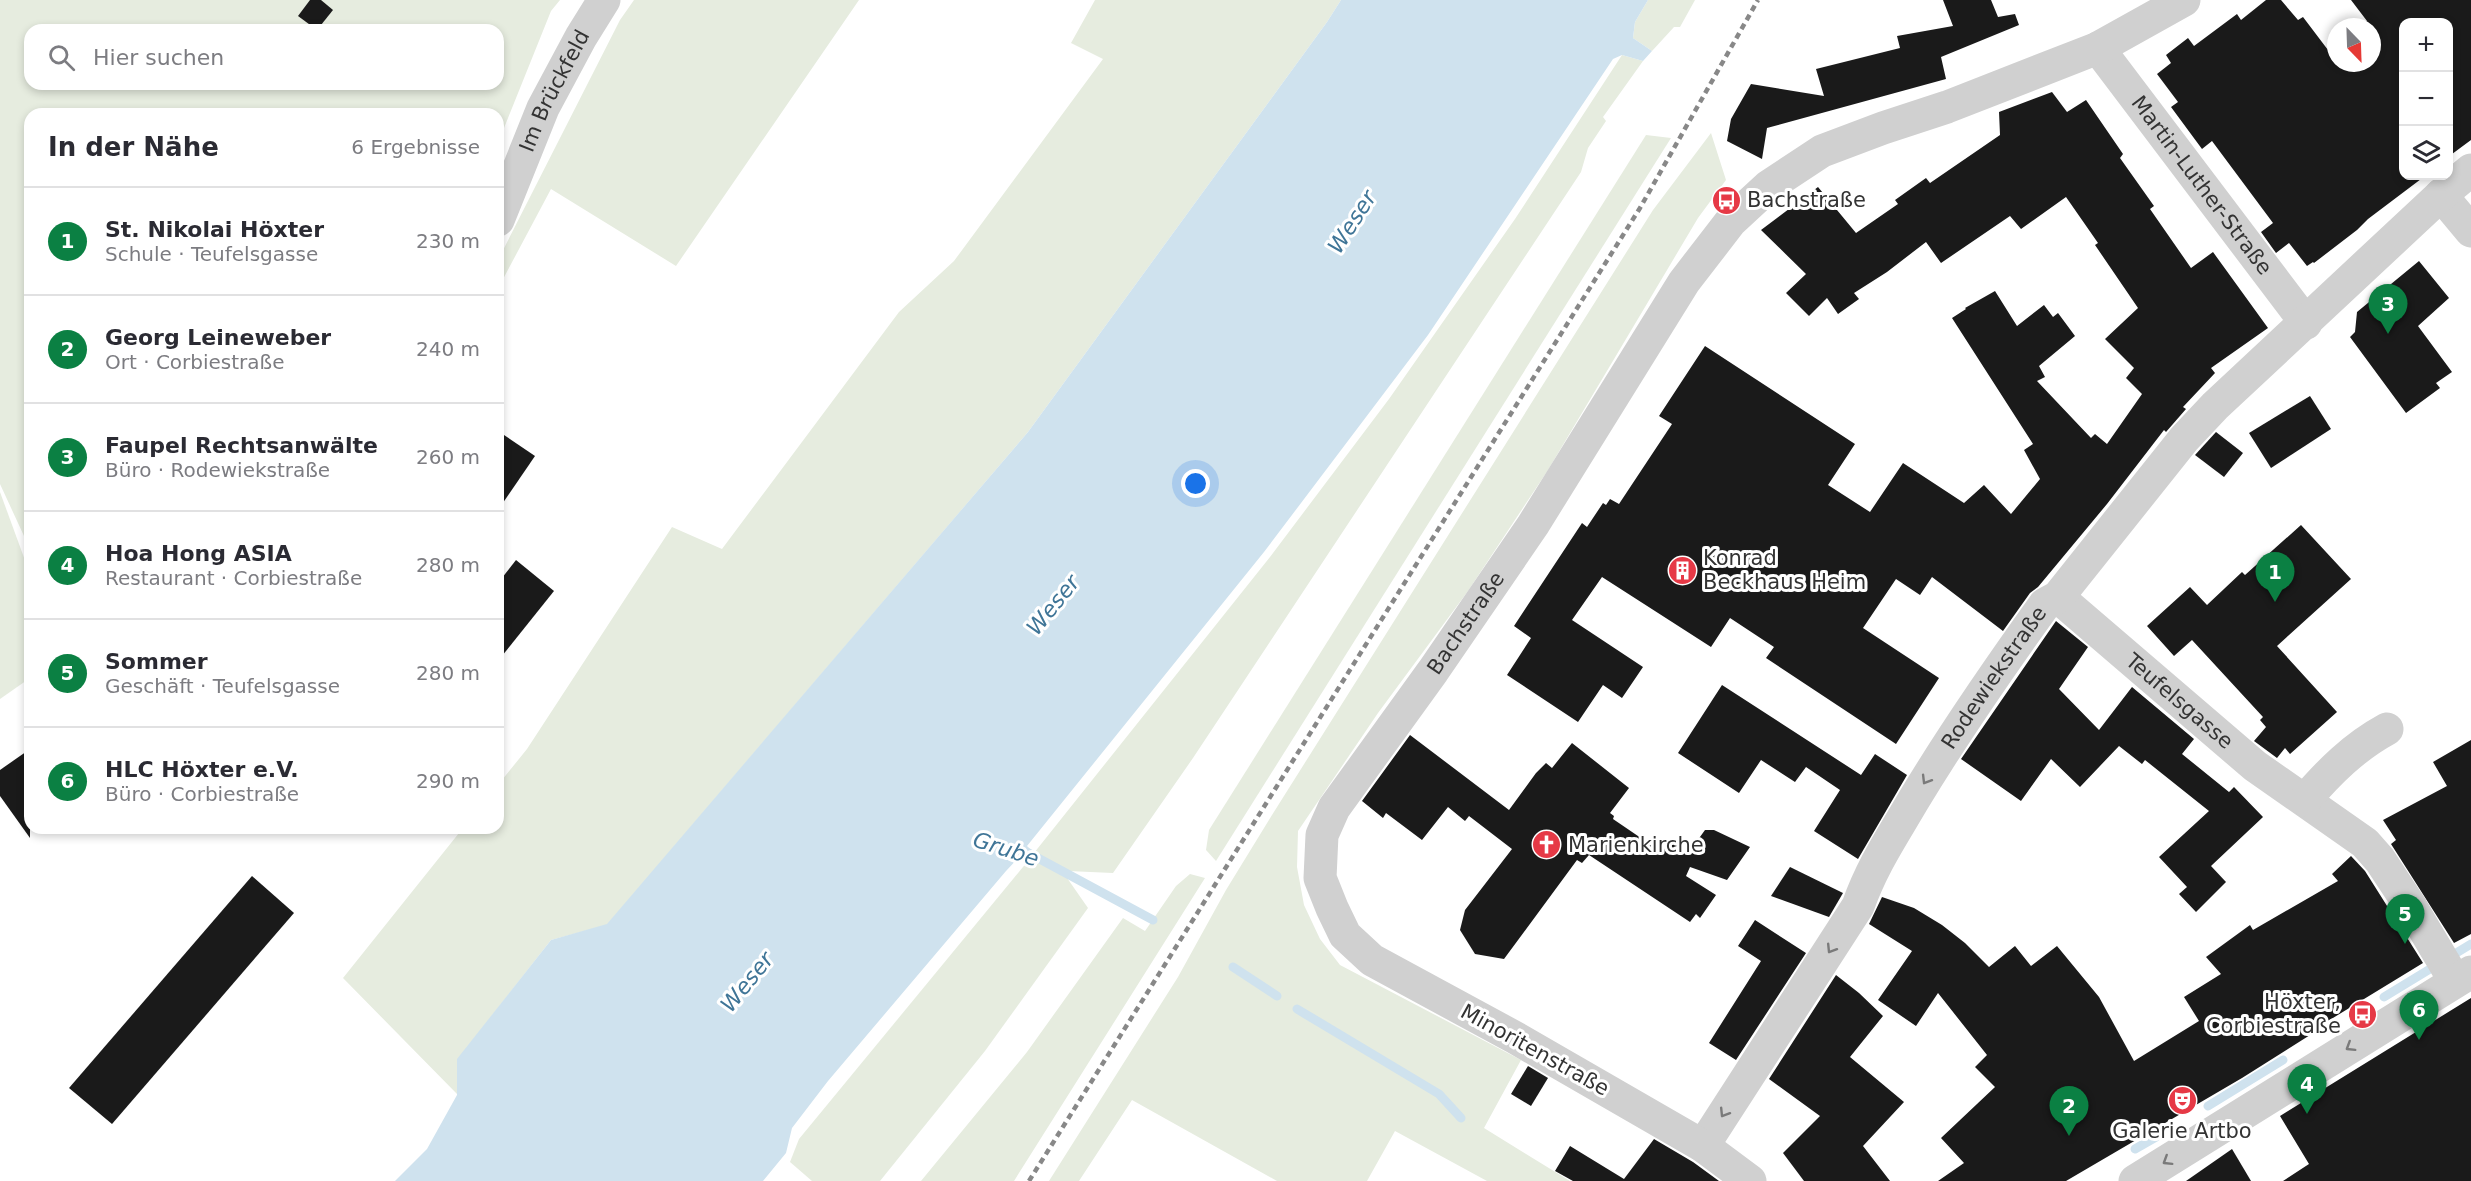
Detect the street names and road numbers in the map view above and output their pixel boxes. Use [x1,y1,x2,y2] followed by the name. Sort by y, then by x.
[515,26,595,155] street label: Im Brückfeld
[2126,91,2277,279] street label: Martin-Luther-Straße
[1422,567,1509,679] street label: Bachstraße
[1937,602,2051,754] street label: Rodewiekstraße
[2120,648,2238,754] street label: Teufelsgasse
[1457,999,1613,1101] street label: Minoritenstraße

